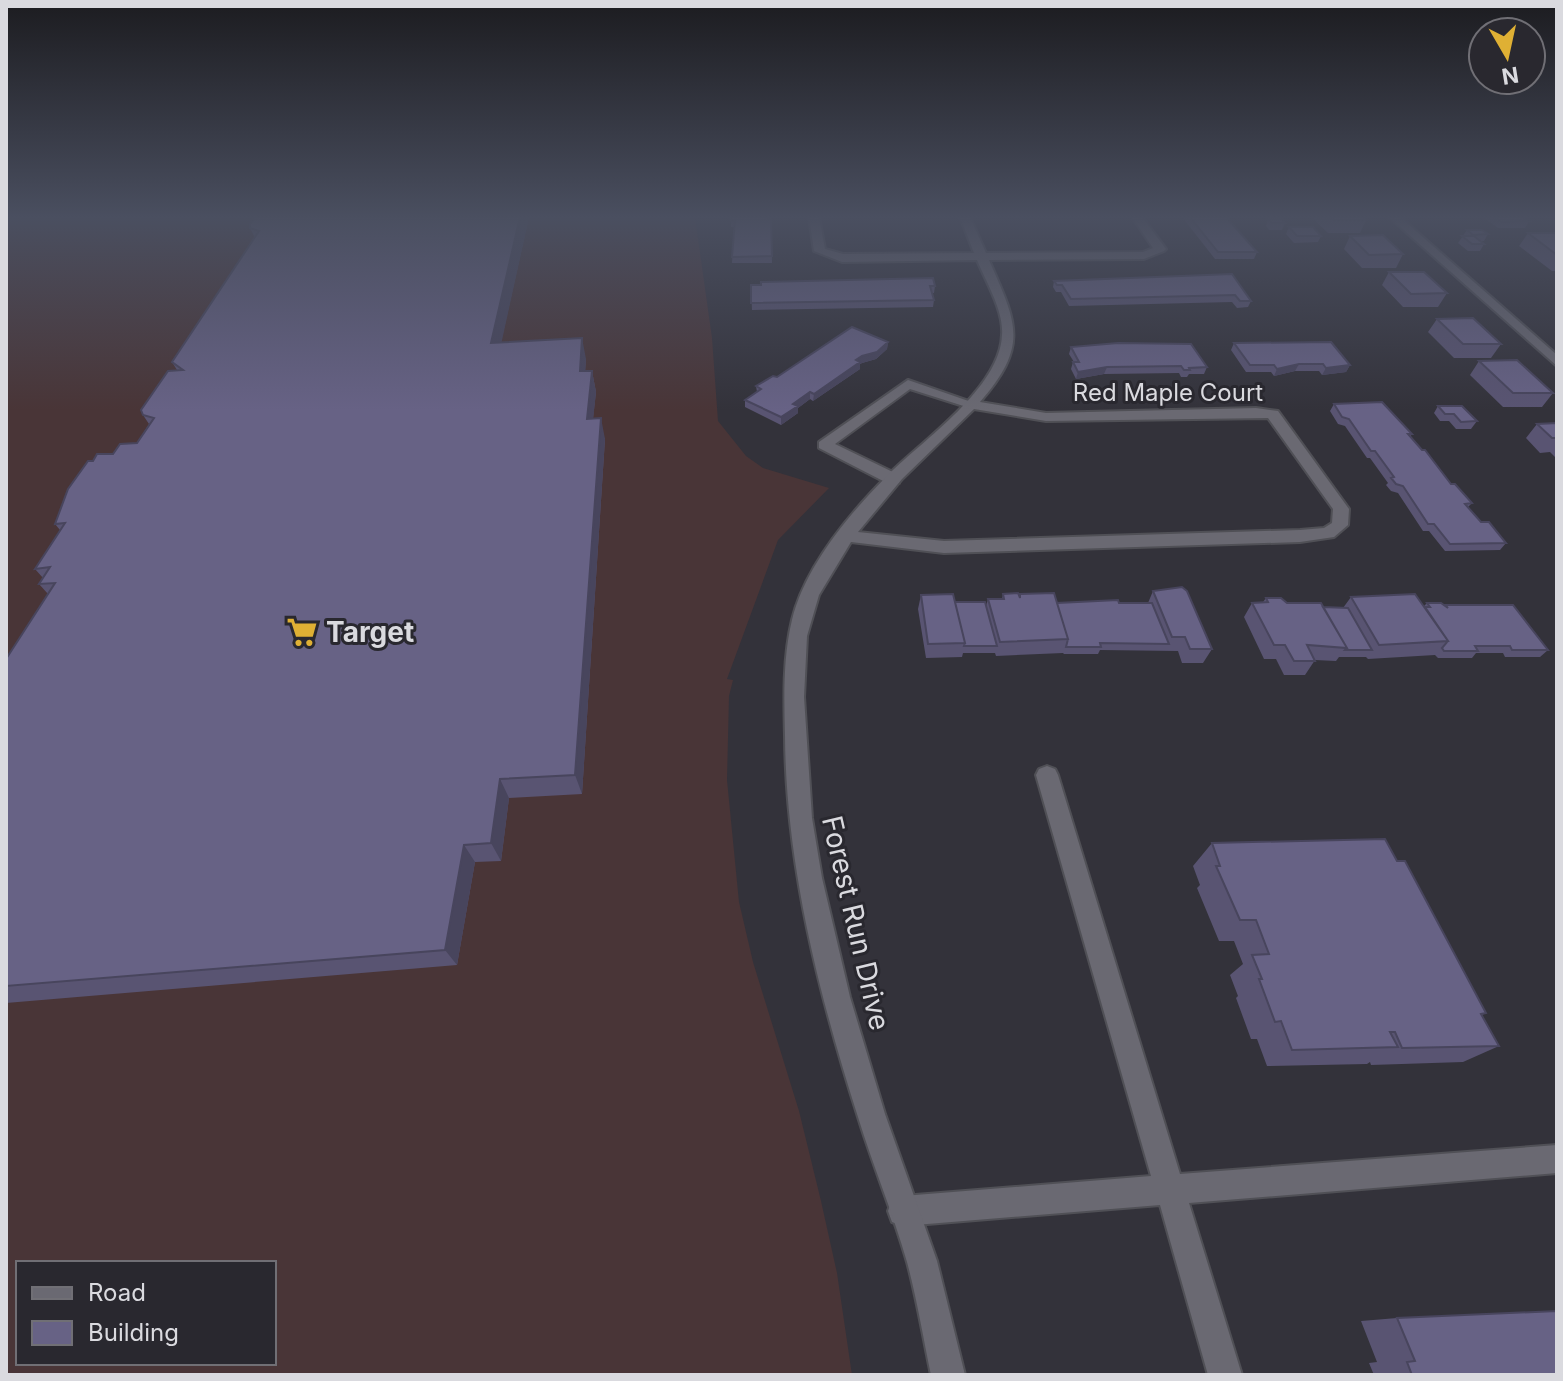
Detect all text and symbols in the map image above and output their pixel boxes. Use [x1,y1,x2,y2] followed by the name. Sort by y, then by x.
[1467,16,1547,96] north arrow
[1500,62,1520,90] text: N
[1073,378,1263,407] street label: Red Maple Court
[285,615,319,649] supermarket icon: Target
[326,615,414,649] place label: Target
[815,813,897,1033] street label: Forest Run Drive
[16,1261,276,1365] legend
[88,1278,146,1307] text: Road
[88,1318,179,1347] text: Building

